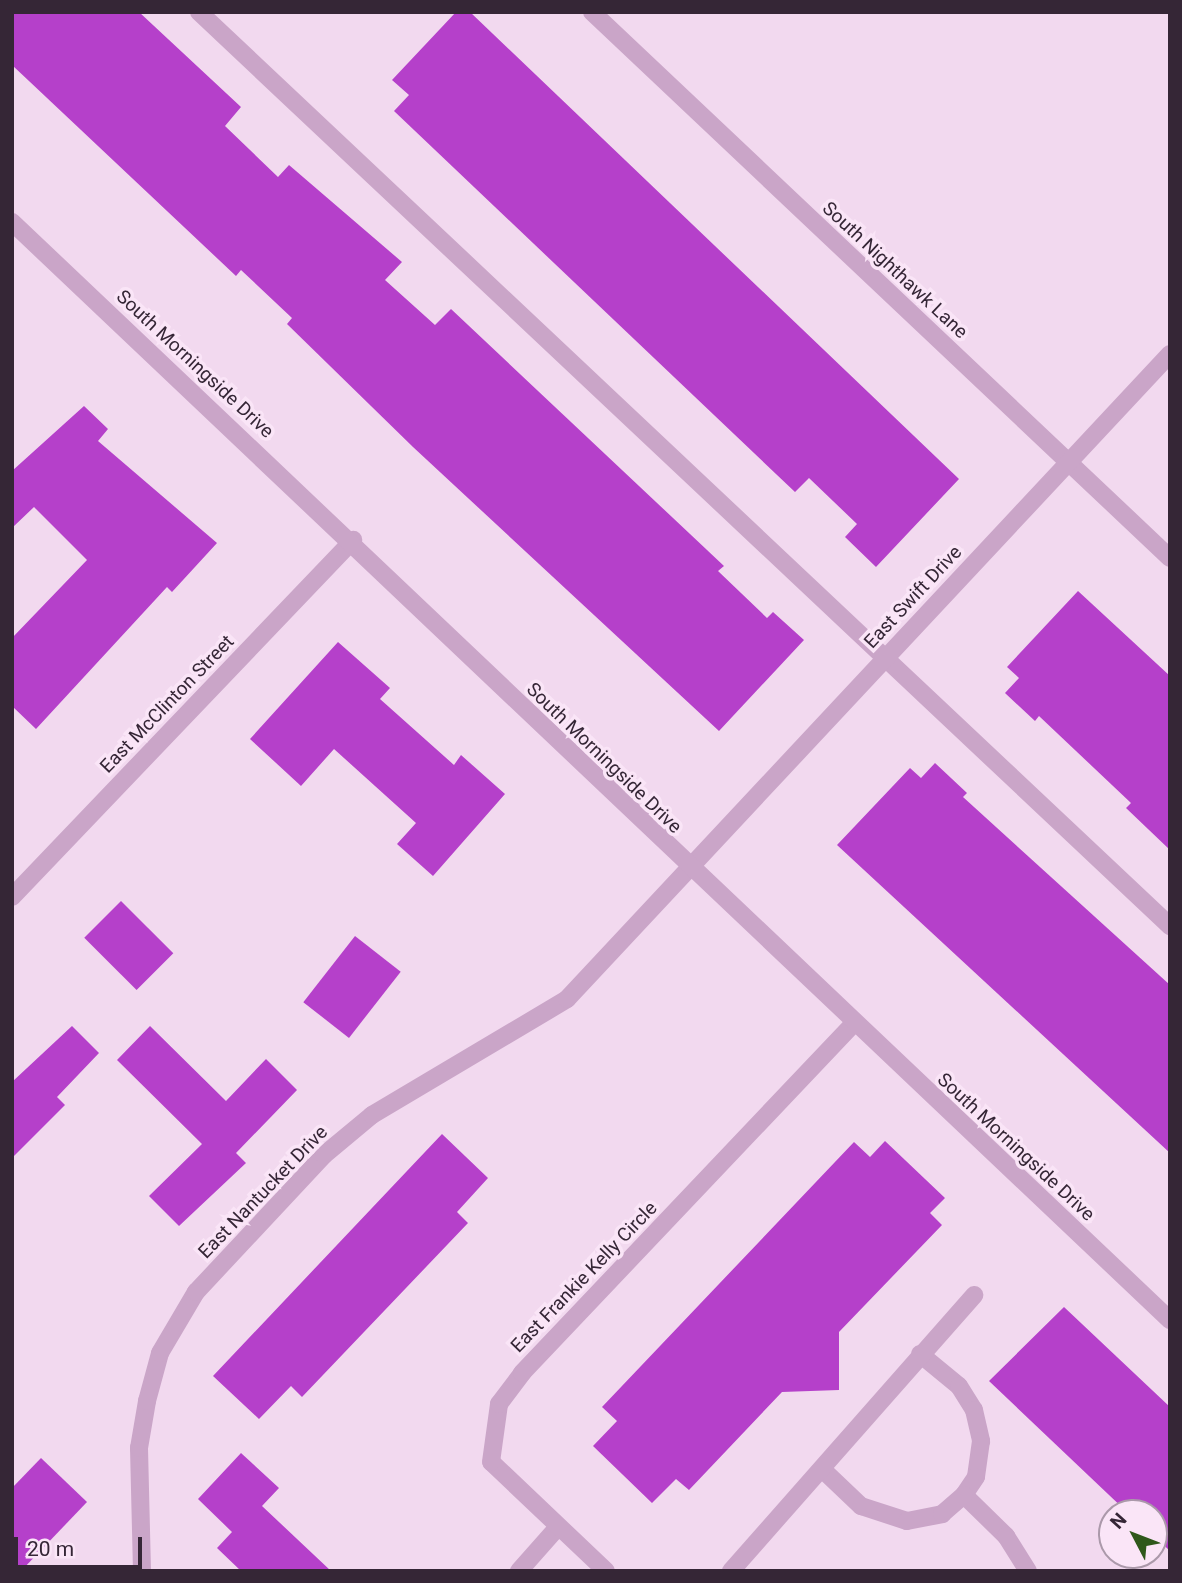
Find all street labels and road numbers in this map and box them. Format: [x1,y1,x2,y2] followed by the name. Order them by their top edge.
[818,197,972,343] street label: South Nighthawk Lane
[112,285,278,443] street label: South Morningside Drive
[860,541,966,653] street label: East Swift Drive
[95,630,239,778] street label: East McClinton Street
[522,678,686,838] street label: South Morningside Drive
[933,1068,1099,1226] street label: South Morningside Drive
[194,1121,332,1263] street label: East Nantucket Drive
[506,1197,662,1357] street label: East Frankie Kelly Circle

